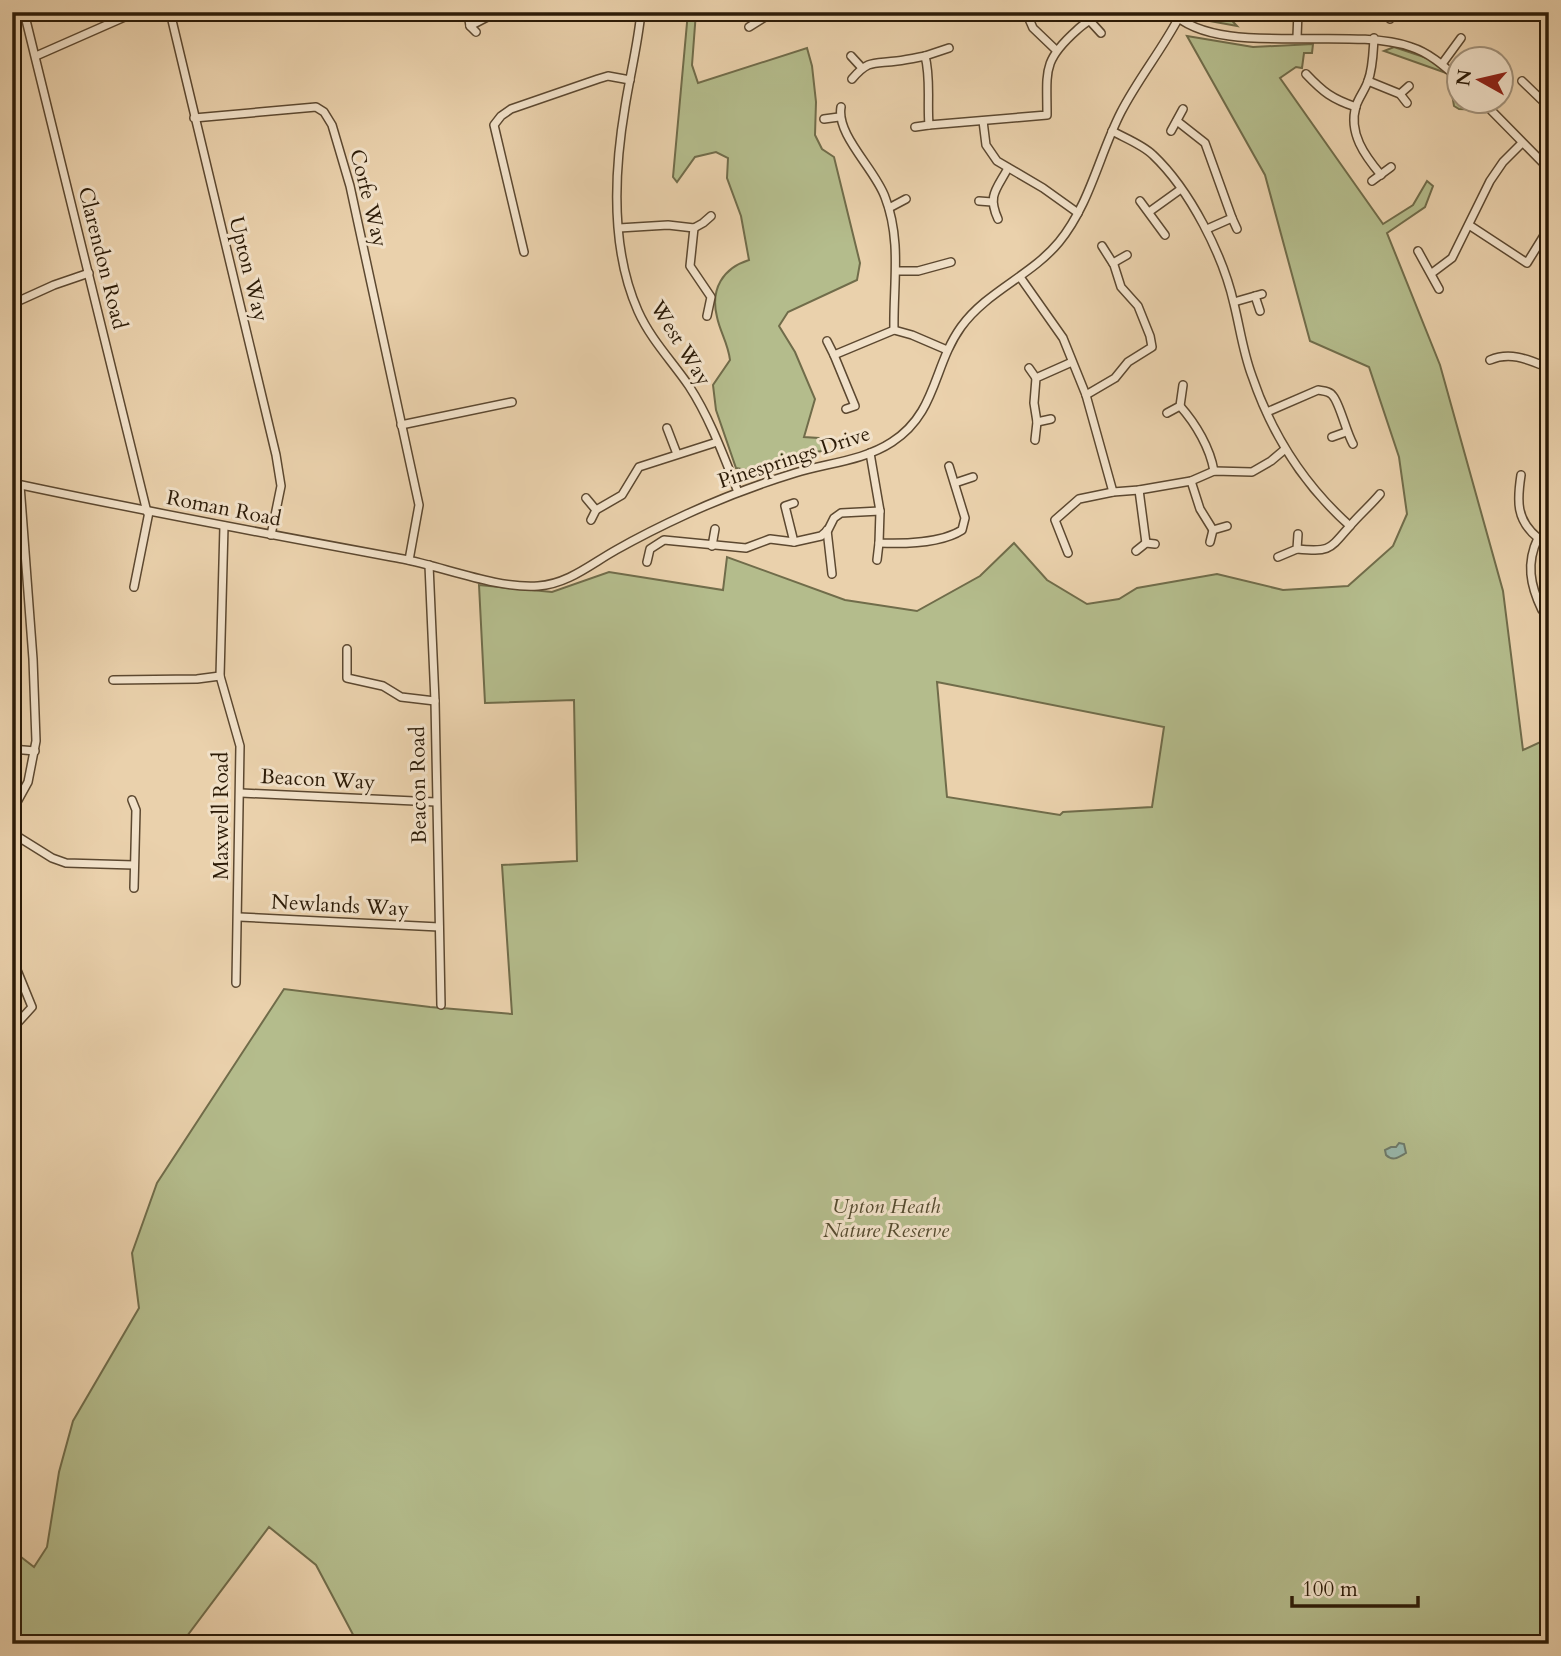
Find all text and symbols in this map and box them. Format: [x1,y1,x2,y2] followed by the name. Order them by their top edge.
[1446,46,1516,116] north arrow
[1450,67,1478,88] text: N
[342,146,395,250] street label: Corfe Way
[71,184,134,332] street label: Clarendon Road
[221,214,276,325] street label: Upton Way
[642,294,718,391] street label: West Way
[714,419,874,496] street label: Pinesprings Drive
[164,483,284,534] street label: Roman Road
[403,726,434,844] street label: Beacon Road
[207,752,236,880] street label: Maxwell Road
[260,762,376,797] street label: Beacon Way
[270,887,410,924] street label: Newlands Way
[823,1192,950,1245] park label: Upton Heath Nature Reserve
[1292,1565,1418,1609] scale bar
[1302,1575,1358,1604] text: 100 m

